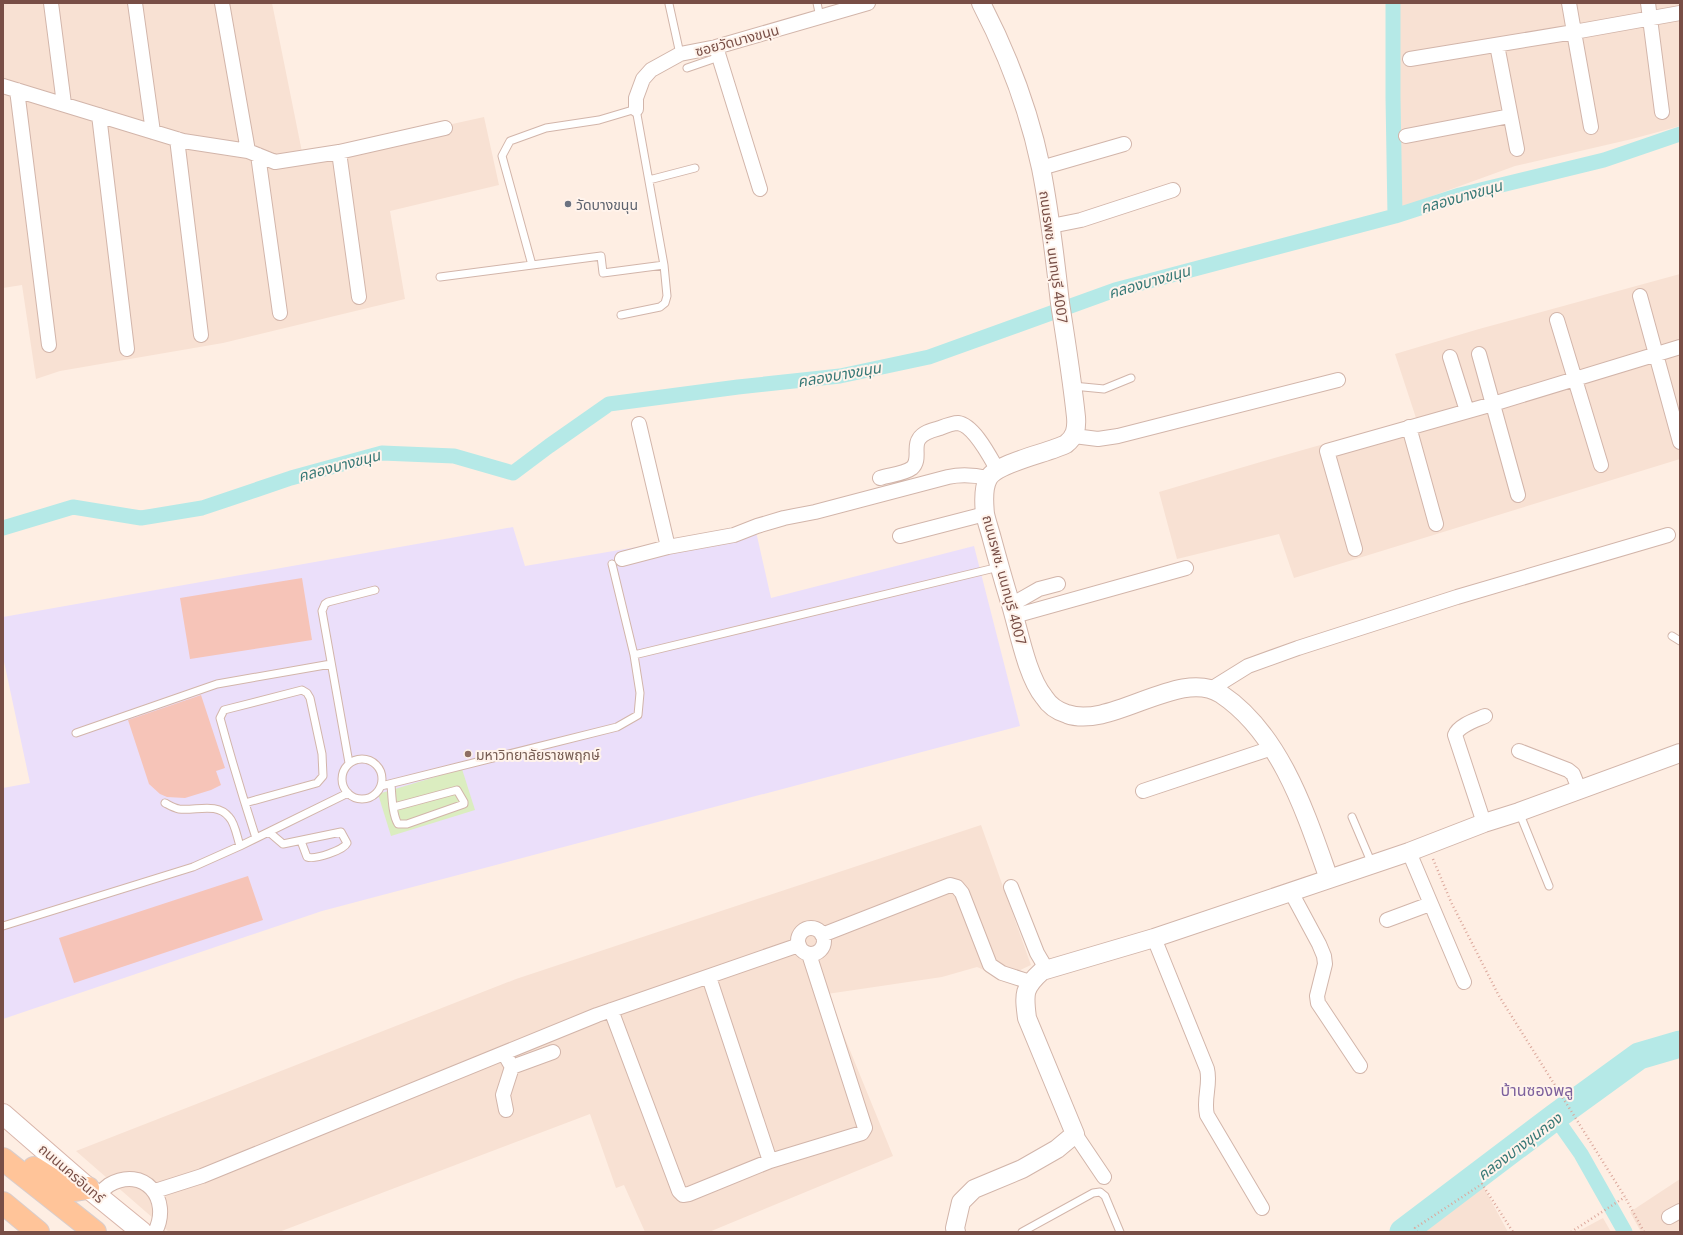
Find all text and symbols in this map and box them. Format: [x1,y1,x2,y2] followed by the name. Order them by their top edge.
[693,20,781,60] street label: ซอยวัดบางขนุน
[1418,175,1505,217] water label: คลองบางขนุน
[1035,189,1073,325] street label: ถนนรพช. นนทบุรี 4007
[576,195,638,214] place label: วัดบางขนุน
[563,199,573,209] marker: วัดบางขนุน
[1106,260,1193,302] water label: คลองบางขนุน
[796,357,883,391] water label: คลองบางขนุน
[296,444,383,486] water label: คลองบางขนุน
[978,513,1032,647] street label: ถนนรพช. นนทบุรี 4007
[476,745,600,764] place label: มหาวิทยาลัยราชพฤกษ์
[463,749,473,759] marker: มหาวิทยาลัยราชพฤกษ์
[1501,1079,1573,1101] district label: บ้านซองพลู
[1473,1107,1566,1184] water label: คลองบางขุนกอง
[35,1139,110,1207] street label: ถนนนครอินทร์

